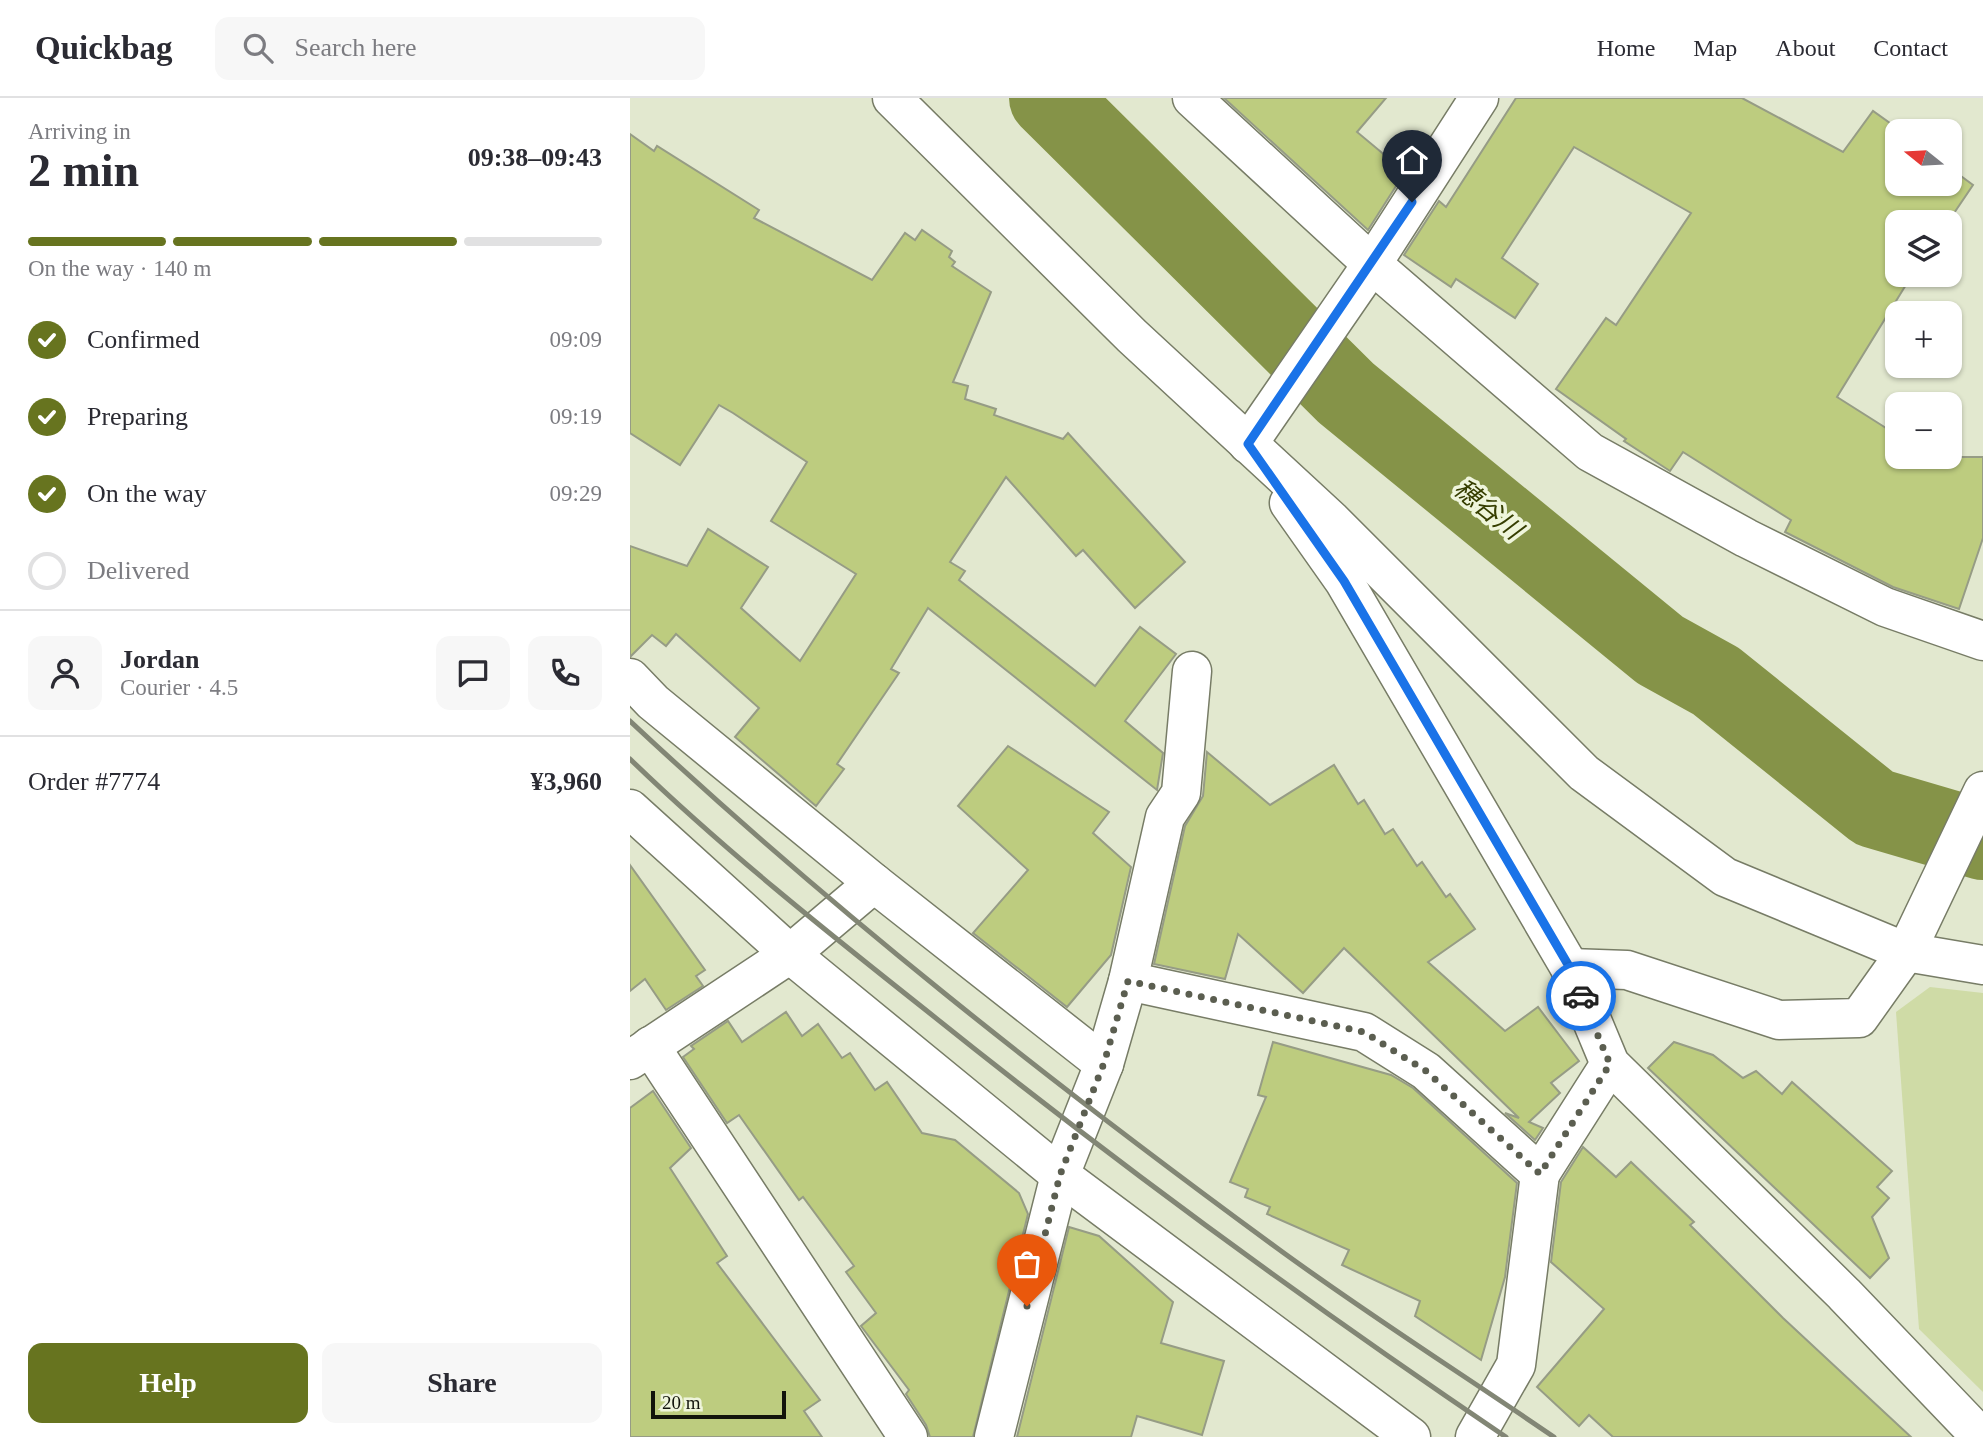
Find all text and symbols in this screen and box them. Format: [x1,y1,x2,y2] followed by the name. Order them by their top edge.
[215,17,705,80] search box
[239,29,277,67] icon: search
[35,30,173,66] text: Quickbag
[295,33,417,62] text: Search here
[1597,35,1655,61] text: Home
[1693,35,1737,61] text: Map
[1775,35,1835,61] text: About
[1873,35,1948,61] text: Contact
[28,119,131,144] text: Arriving in
[1885,119,1962,196] north arrow
[1885,119,1962,469] map controls
[1382,130,1442,202] pin
[1393,141,1431,179] icon: home
[468,143,602,172] text: 09:38–09:43
[28,145,139,196] text: 2 min
[1885,210,1962,287] button: layers
[28,256,211,281] text: On the way · 140 m
[1885,301,1962,378] button: +
[28,321,66,359] icon: check
[87,325,200,354] text: Confirmed
[550,327,602,352] text: 09:09
[1885,392,1962,469] button: −
[28,398,66,436] icon: check
[87,402,188,431] text: Preparing
[550,404,602,429] text: 09:19
[1448,474,1529,547] water label: 穂谷川
[28,475,66,513] icon: check
[87,479,207,508] text: On the way
[550,481,602,506] text: 09:29
[87,556,190,585] text: Delivered
[28,636,102,710] button: person
[436,636,510,710] button: chat
[528,636,602,710] button: phone
[120,645,199,674] text: Jordan
[120,675,238,700] text: Courier · 4.5
[28,767,160,796] text: Order #7774
[531,767,602,796] text: ¥3,960
[1546,961,1616,1031] courier
[1562,977,1600,1015] icon: car
[997,1234,1057,1306] pin
[1008,1245,1046,1283] icon: bag
[28,1343,308,1423] button: Help
[322,1343,602,1423] button: Share
[651,1388,786,1420] scale bar
[662,1392,701,1413] text: 20 m

